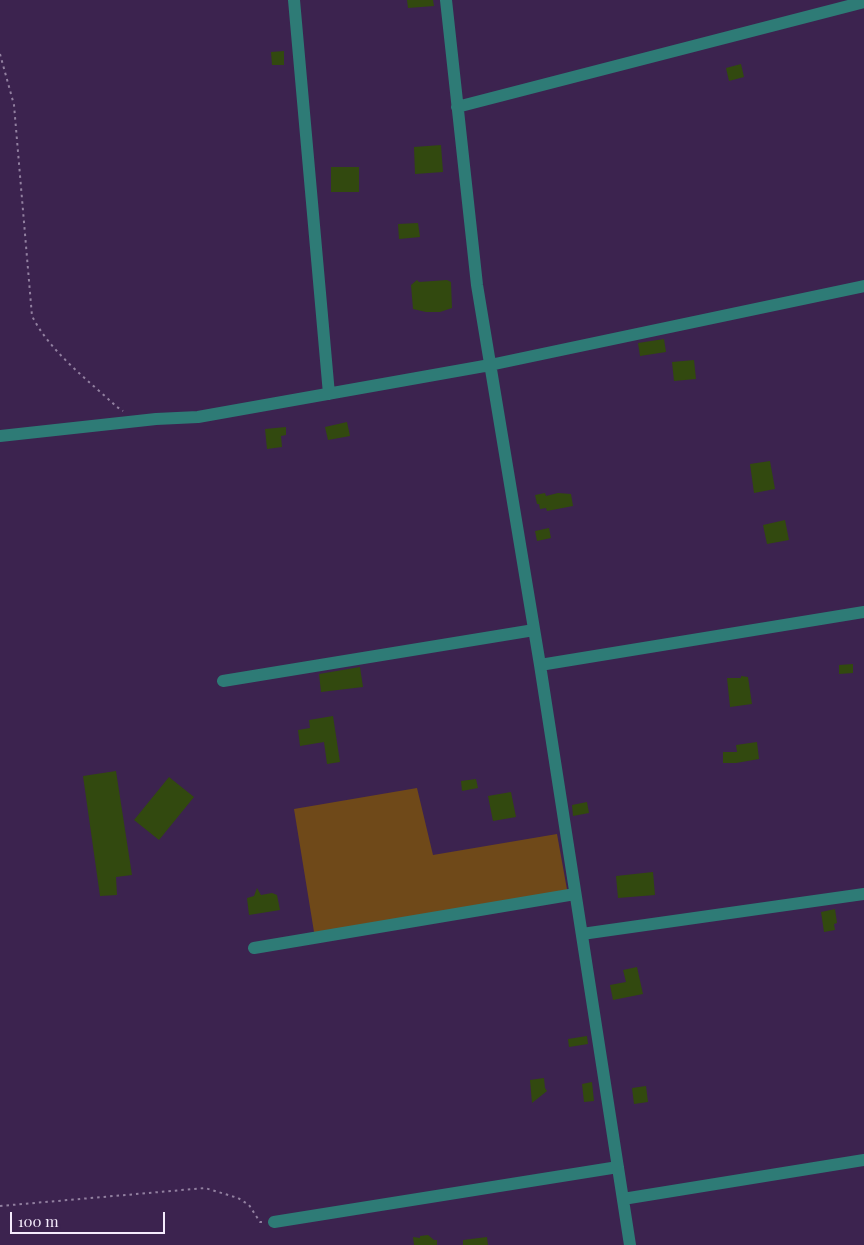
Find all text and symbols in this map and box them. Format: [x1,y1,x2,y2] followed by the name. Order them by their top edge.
[12,1202,168,1234] scale bar
[18,1211,59,1231] text: 100 m

